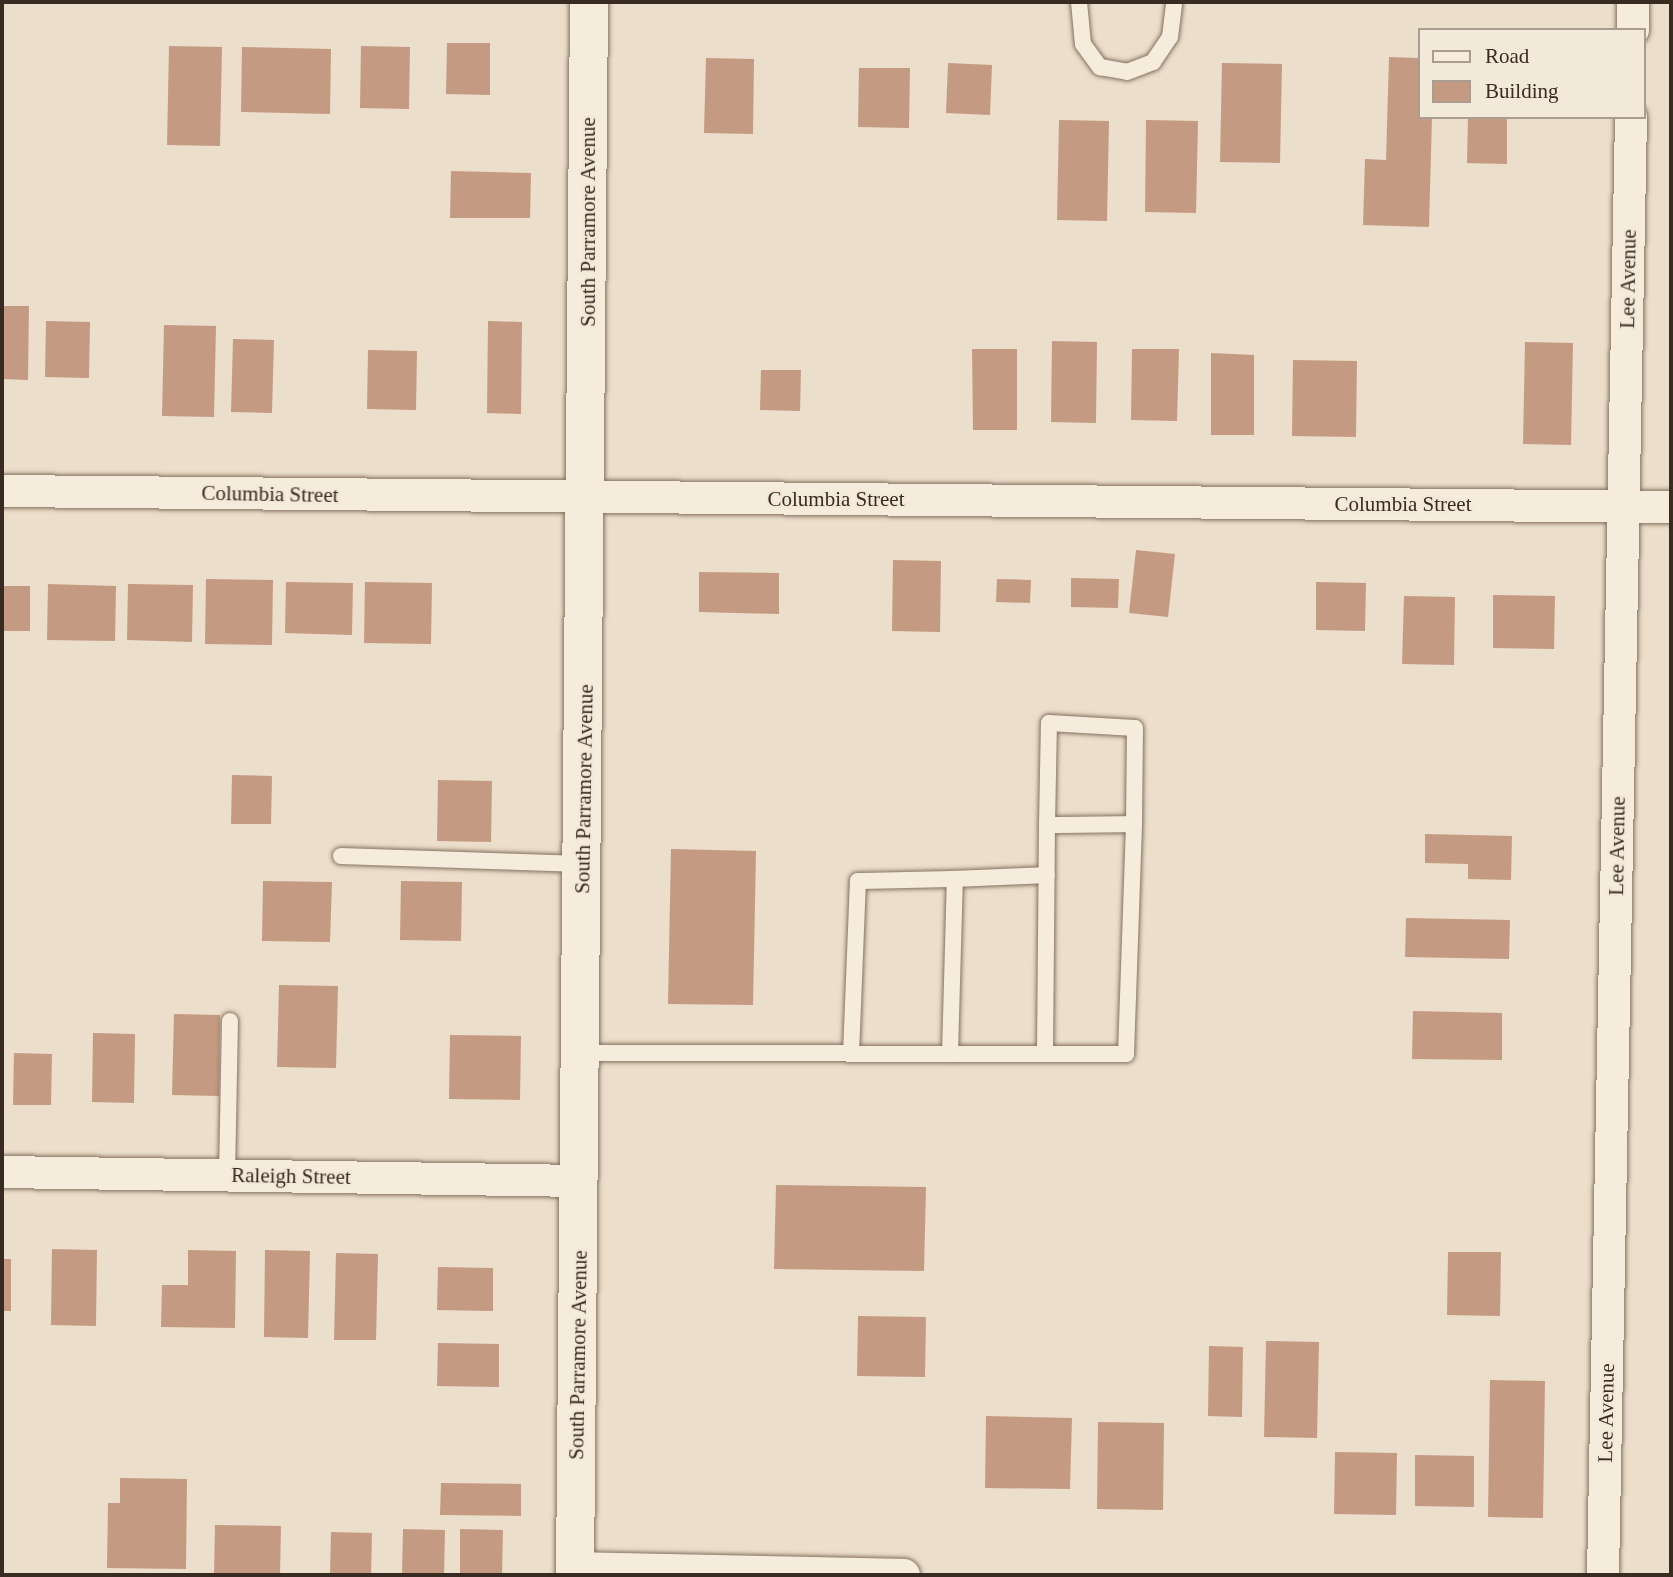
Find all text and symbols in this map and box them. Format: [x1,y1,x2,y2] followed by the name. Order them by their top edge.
[1418,28,1645,119] legend
[1485,44,1529,68] text: Road
[1485,79,1559,103] text: Building
[575,117,601,327] street label: South Parramore Avenue
[1615,229,1641,329] street label: Lee Avenue
[201,480,339,508] street label: Columbia Street
[767,486,905,512] street label: Columbia Street
[1334,491,1472,517] street label: Columbia Street
[570,683,598,895] street label: South Parramore Avenue
[1604,796,1630,896] street label: Lee Avenue
[231,1162,351,1190] street label: Raleigh Street
[564,1249,592,1461] street label: South Parramore Avenue
[1593,1363,1619,1463] street label: Lee Avenue

